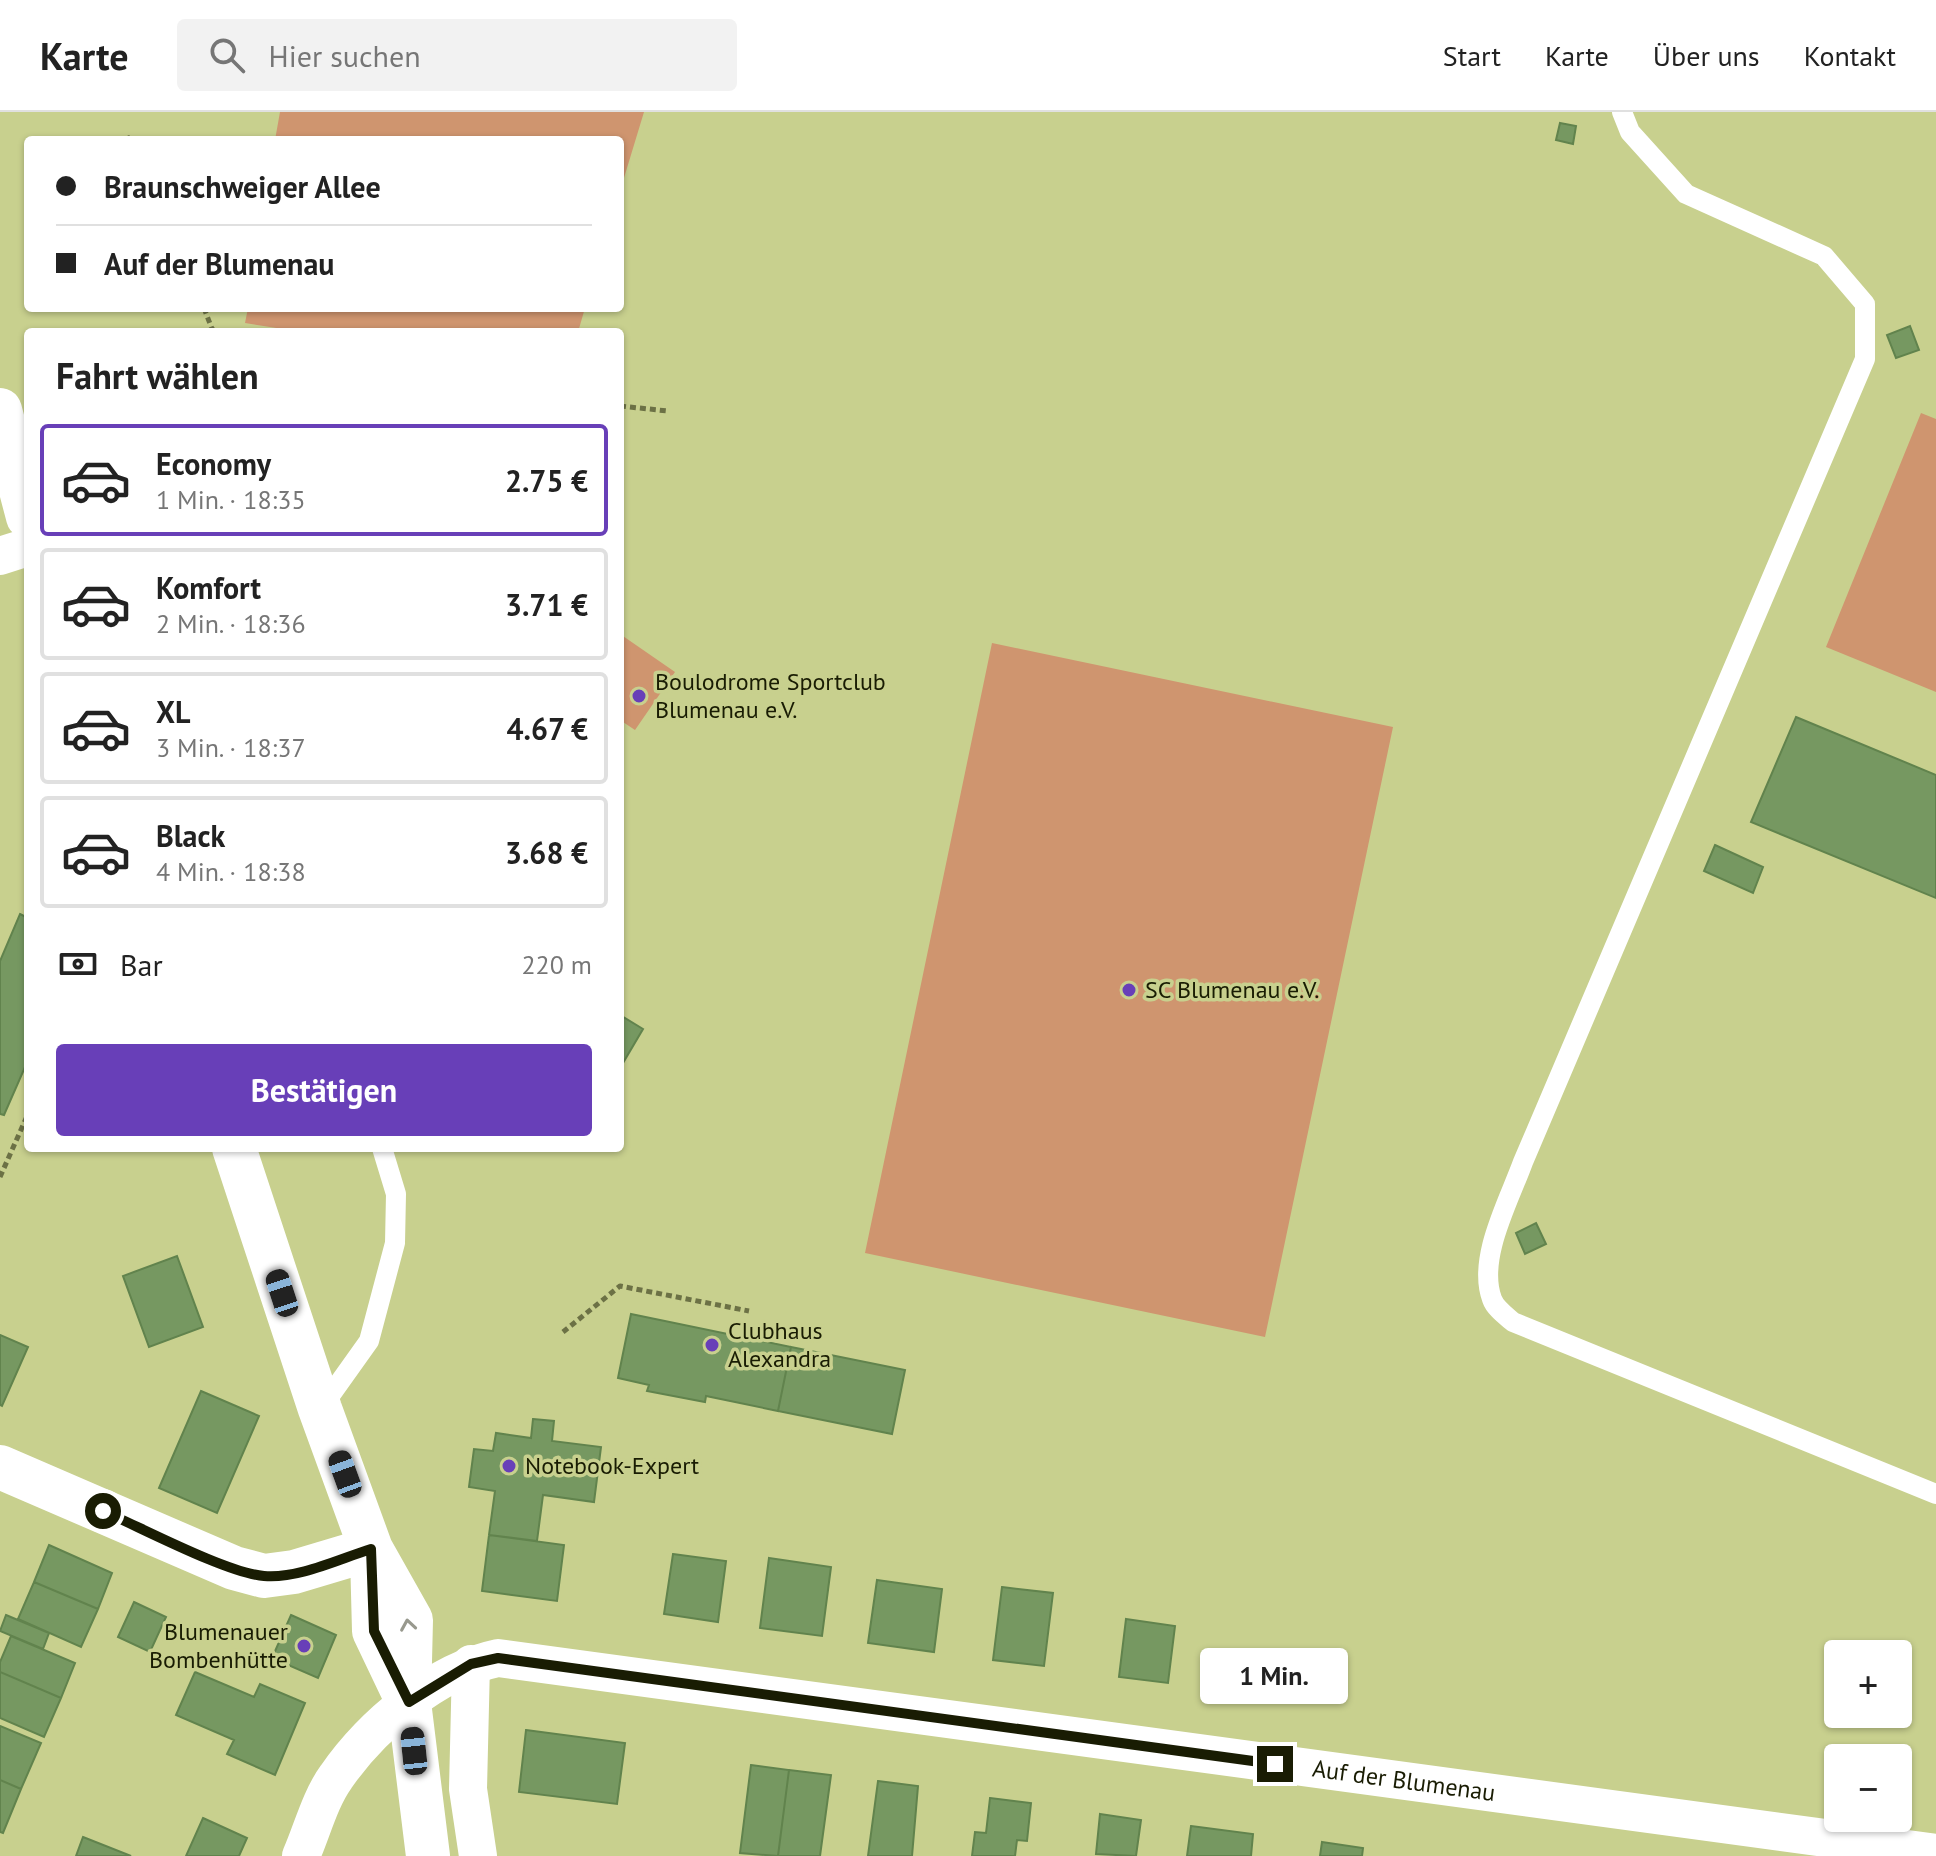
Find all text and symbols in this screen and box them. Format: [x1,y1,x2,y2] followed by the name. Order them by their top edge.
[177,19,737,91] search box
[40,31,129,80] text: Karte
[205,33,249,77] icon: search
[269,36,421,75] text: Hier suchen
[1443,37,1501,74] text: Start
[1545,37,1609,74] text: Karte
[1653,37,1760,74] text: Über uns
[1804,37,1896,74] text: Kontakt
[104,167,381,206] text: Braunschweiger Allee
[104,244,335,283] text: Auf der Blumenau
[56,352,259,399] text: Fahrt wählen
[60,444,132,516] icon: car
[156,444,271,483] text: Economy
[505,461,588,500] text: 2.75 €
[156,483,306,516] text: 1 Min. · 18:35
[60,568,132,640] icon: car
[156,568,261,607] text: Komfort
[505,585,588,624] text: 3.71 €
[156,607,306,640] text: 2 Min. · 18:36
[655,666,886,725] place label: Boulodrome Sportclub Blumenau e.V.
[630,687,648,705] marker: Boulodrome Sportclub Blumenau e.V.
[60,692,132,764] icon: car
[156,692,190,731] text: XL
[507,709,588,748] text: 4.67 €
[156,731,306,764] text: 3 Min. · 18:37
[60,816,132,888] icon: car
[156,816,225,855] text: Black
[505,833,588,872] text: 3.68 €
[156,855,306,888] text: 4 Min. · 18:38
[56,942,100,986] icon: cash
[120,945,163,984] text: Bar
[521,948,592,981] text: 220 m
[1145,974,1319,1005] place label: SC Blumenau e.V.
[1120,981,1138,999] marker: SC Blumenau e.V.
[56,1044,592,1136] button: Bestätigen
[263,1266,301,1320] car
[728,1315,831,1374] place label: Clubhaus Alexandra
[703,1336,721,1354] marker: Clubhaus Alexandra
[326,1447,364,1501] car
[525,1450,699,1481] place label: Notebook-Expert
[500,1457,518,1475] marker: Notebook-Expert
[85,1493,121,1529] route start
[149,1616,288,1675] place label: Blumenauer Bombenhütte
[401,1618,418,1631] one-way arrow
[295,1637,313,1655] marker: Blumenauer Bombenhütte
[1824,1640,1912,1832] map controls
[1824,1640,1912,1728] button: +
[1201,1648,1349,1704] callout: 1 Min.
[1239,1659,1309,1692] text: 1 Min.
[400,1726,428,1776] car
[1824,1744,1912,1832] button: −
[1257,1746,1293,1782] route end
[1310,1753,1497,1808] street label: Auf der Blumenau

